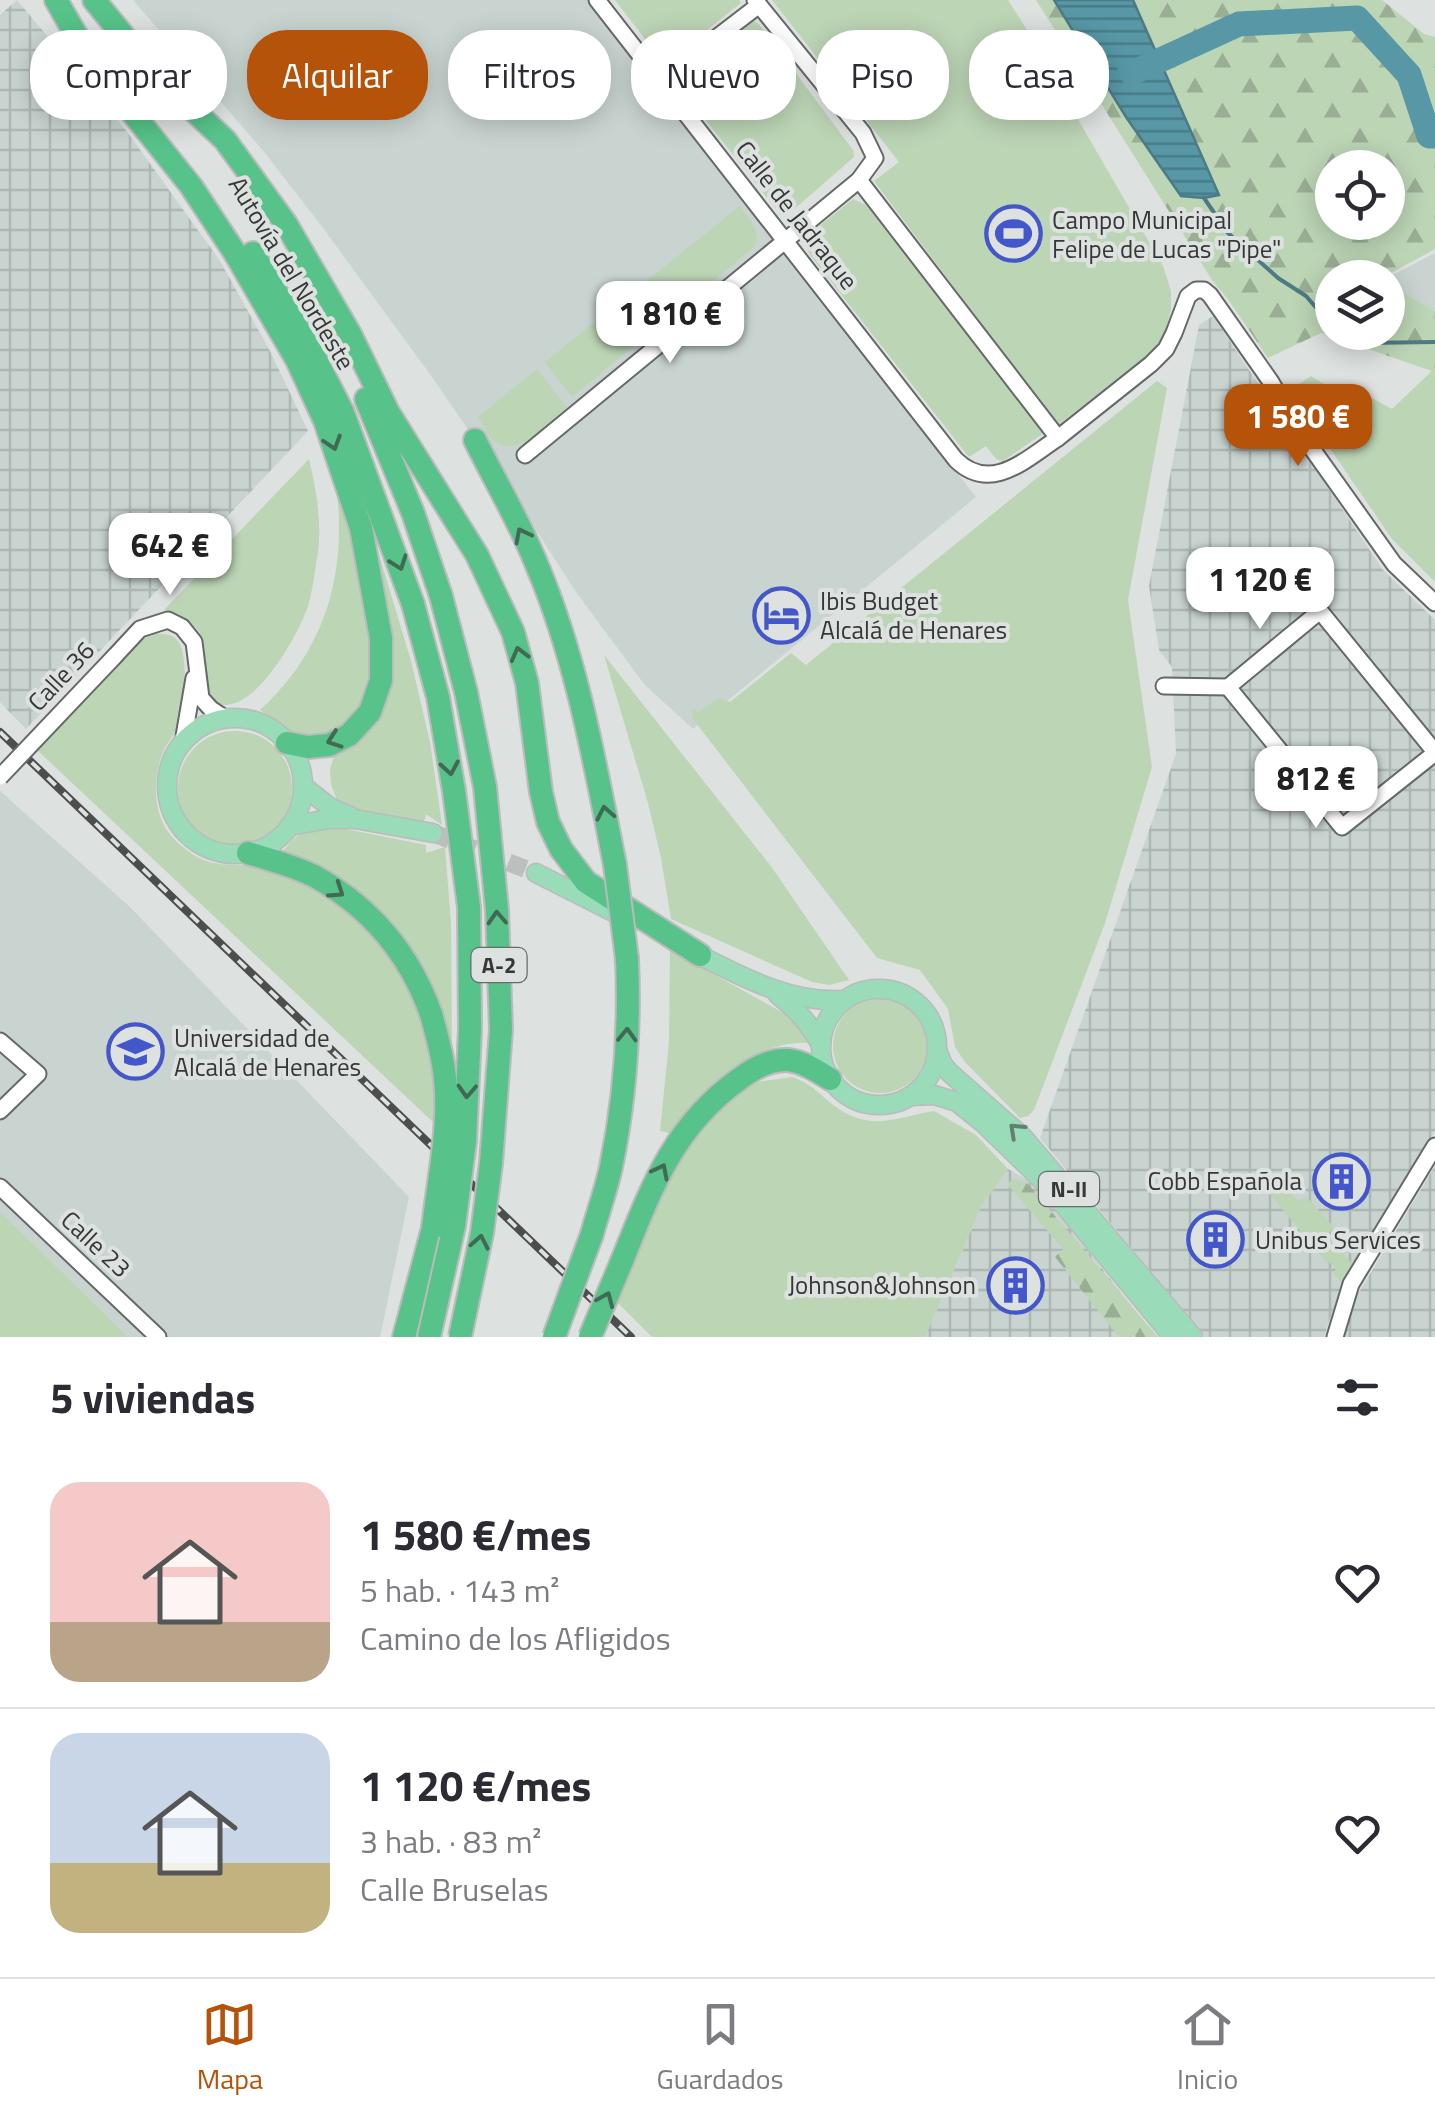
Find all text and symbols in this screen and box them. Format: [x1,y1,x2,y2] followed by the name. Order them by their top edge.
[30,30,227,120] chip: Comprar
[247,30,428,120] chip: Alquilar
[448,30,611,120] chip: Filtros
[631,30,796,120] chip: Nuevo
[816,30,949,120] chip: Piso
[969,30,1109,120] chip: Casa
[727,132,867,298] street label: Calle de Jadraque
[1315,150,1405,350] map controls
[1315,150,1405,240] button: locate
[219,169,365,377] street label: Autovía del Nordeste
[1052,201,1281,268] place label: Campo Municipal Felipe de Lucas "Pipe"
[983,204,1043,264] sports icon: Campo Municipal Felipe de Lucas "Pipe"
[1315,260,1405,350] button: layers
[578,281,762,366] pin: 1 810 €
[618,289,722,337] text: 1 810 €
[1206,384,1390,469] pin: 1 580 €
[1246,392,1350,440] text: 1 580 €
[321,434,341,451] one-way arrow
[100,513,240,598] pin: 642 €
[131,521,209,569] text: 642 €
[515,527,535,545] one-way arrow
[1168,547,1352,632] pin: 1 120 €
[387,554,407,571] one-way arrow
[1208,555,1312,603] text: 1 120 €
[820,582,1007,649] place label: Ibis Budget Alcalá de Henares
[751,585,811,645] hotel icon: Ibis Budget Alcalá de Henares
[19,632,103,720] street label: Calle 36
[509,646,530,663] one-way arrow
[326,729,343,749] one-way arrow
[1246,746,1386,831] pin: 812 €
[1277,754,1355,802] text: 812 €
[439,759,460,776] one-way arrow
[595,805,616,821] one-way arrow
[327,879,345,898] one-way arrow
[487,909,508,925] one-way arrow
[472,948,526,982] road number: A-2
[174,1019,361,1086] place label: Universidad de Alcalá de Henares
[105,1022,165,1082] school or university icon: Universidad de Alcalá de Henares
[616,1027,637,1043] one-way arrow
[457,1084,478,1100] one-way arrow
[1009,1124,1028,1142] one-way arrow
[1311,1151,1371,1211] building icon: Cobb Española
[1148,1162,1302,1200] place label: Cobb Española
[649,1164,668,1182] one-way arrow
[1039,1172,1099,1206] road number: N-II
[52,1202,140,1286] street label: Calle 23
[1186,1210,1246,1270] building icon: Unibus Services
[1255,1221,1421,1259] place label: Unibus Services
[469,1233,490,1250] one-way arrow
[985,1255,1045,1315] building icon: Johnson&Johnson
[788,1266,976,1304] place label: Johnson&Johnson
[594,1291,614,1309] one-way arrow
[50,1365,255,1429] text: 5 viviendas
[1330,1370,1385,1425] icon: filters
[360,1502,591,1566] text: 1 580 €/mes
[130,1522,250,1642] icon: home
[1330,1555,1385,1610] icon: heart
[360,1566,559,1614] text: 5 hab. · 143 m²
[360,1614,671,1662] text: Camino de los Afligidos
[360,1753,591,1817] text: 1 120 €/mes
[130,1773,250,1893] icon: home
[1330,1806,1385,1861] icon: heart
[360,1817,542,1865] text: 3 hab. · 83 m²
[360,1865,549,1913] text: Calle Bruselas
[197,1997,263,2100] tab: Mapa
[657,1997,784,2100] tab: Guardados
[1177,1997,1238,2100] tab: Inicio

